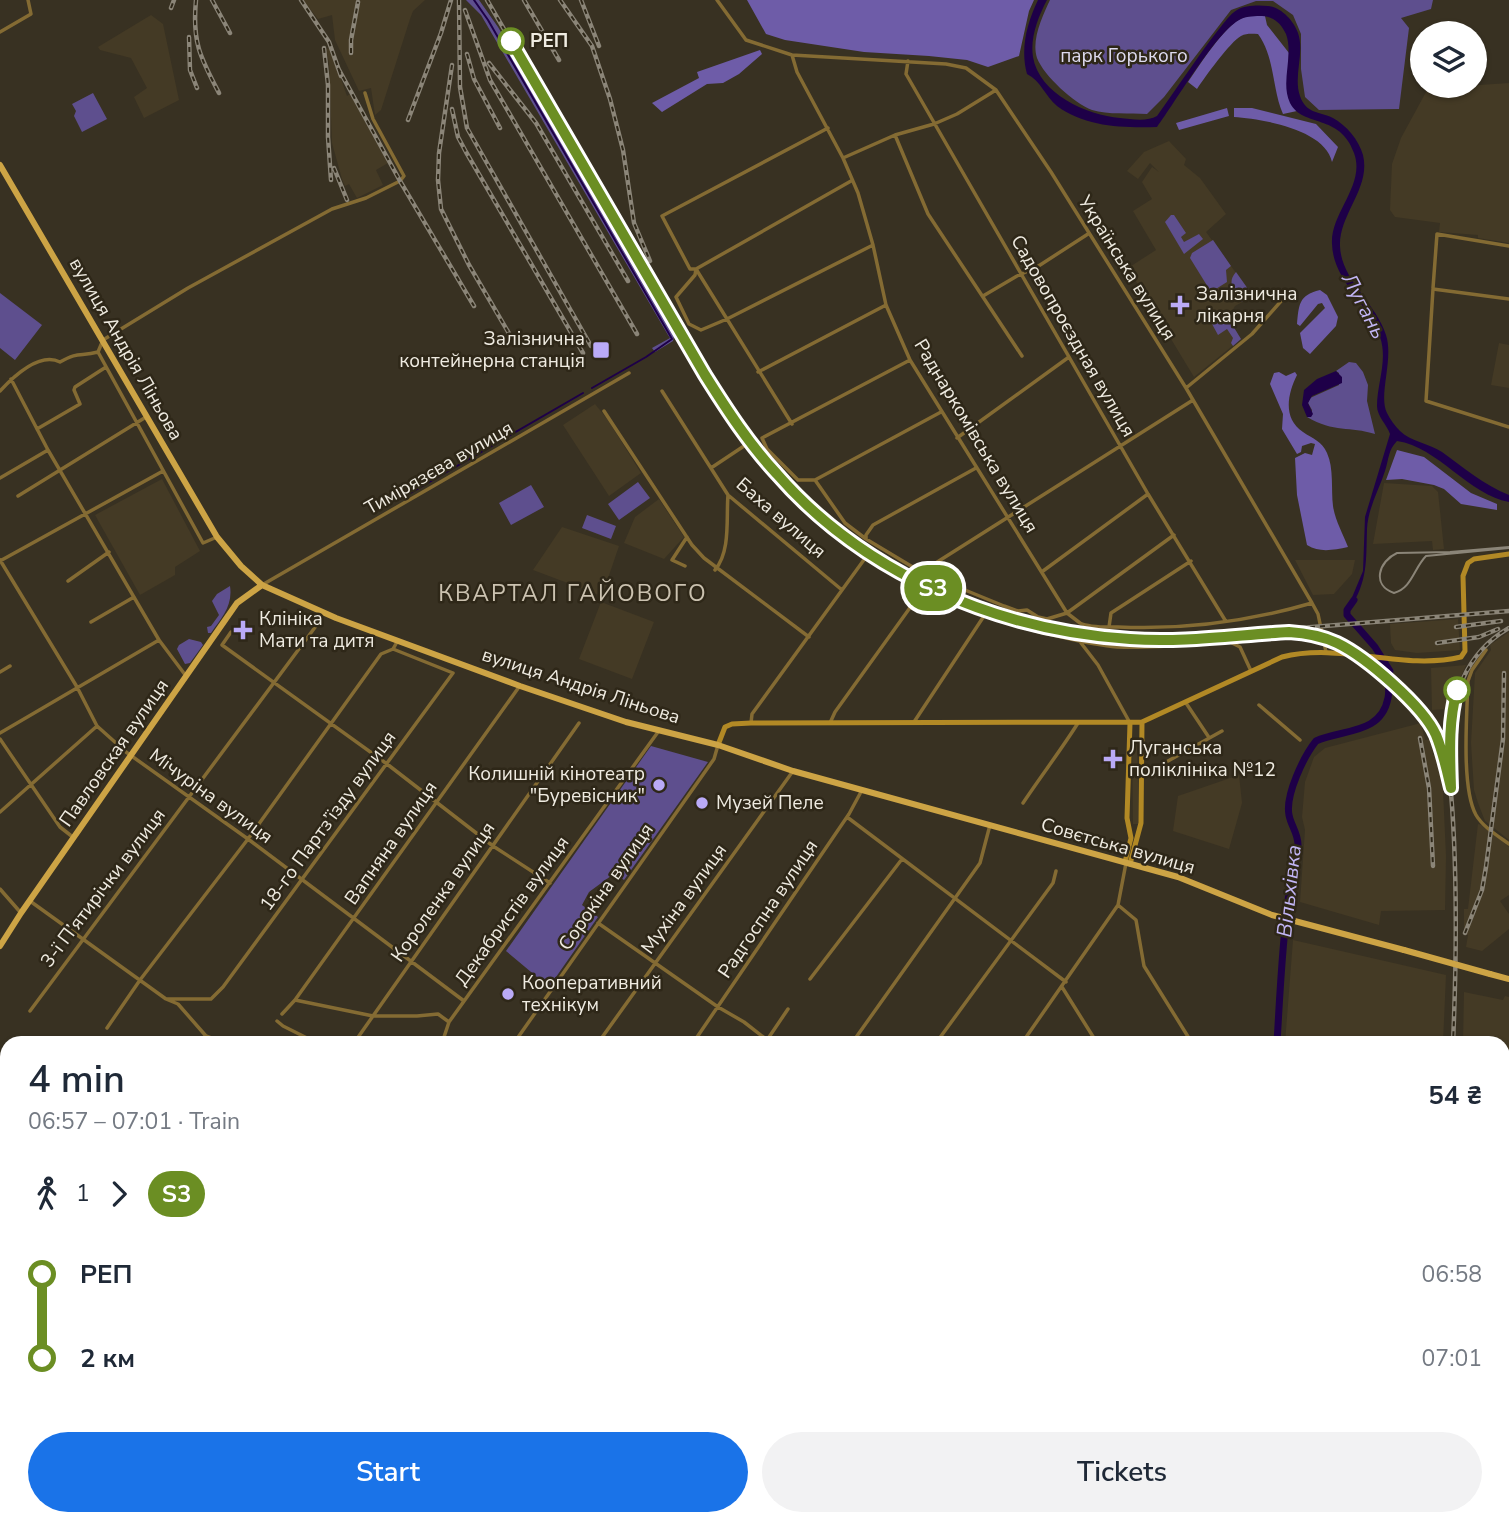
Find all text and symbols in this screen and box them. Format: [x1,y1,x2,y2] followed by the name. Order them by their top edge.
[1410,21,1487,98] map controls
[1410,21,1487,98] button: layers
[498,28,524,54] marker: РЕП
[530,28,568,54] place label: РЕП
[1060,43,1188,69] park label: парк Горького
[1071,190,1182,345] street label: Українська вулиця
[1004,230,1142,442] street label: Садовопроєздная вулиця
[63,253,189,445] street label: вулиця Андрія Ліньова
[1335,267,1393,344] water label: Лугань
[1196,281,1297,329] place label: Залізнична лікарня
[1170,295,1190,315] marker: Залізнична лікарня
[399,326,585,374] place label: Залізнична контейнерна станція
[908,334,1044,538] street label: Раднаркомівська вулиця
[591,340,611,360] marker: Залізнична контейнерна станція
[360,415,518,521] street label: Тимірязєва вулиця
[730,472,832,564] street label: Баха вулиця
[902,565,964,611] line badge: S3
[918,572,948,604] text: S3
[438,578,708,609] district label: КВАРТАЛ ГАЙОВОГО
[259,606,374,654] place label: Клініка Мати та дитя
[233,620,253,640] marker: Клініка Мати та дитя
[479,642,683,730] street label: вулиця Андрія Ліньова
[53,674,175,832] street label: Павловская вулиця
[1444,677,1470,703] unlabelled marker
[254,726,402,916] street label: 18-го Партз’їзду вулиця
[1129,735,1276,783] place label: Луганська поліклініка №12
[144,742,278,850] street label: Мічуріна вулиця
[1103,749,1123,769] marker: Луганська поліклініка №12
[468,761,645,809] place label: Колишній кінотеатр "Буревісник"
[339,776,443,910] street label: Вапняна вулиця
[651,777,667,793] marker: Колишній кінотеатр "Буревісник"
[716,790,824,816] place label: Музей Пеле
[694,795,710,811] marker: Музей Пеле
[35,803,171,973] street label: 3-ї П’ятирічки вулиця
[1038,812,1198,880] street label: Совєтська вулиця
[385,817,501,967] street label: Короленка вулиця
[552,818,660,956] street label: Сорокіна вулиця
[449,831,575,991] street label: Декабристів вулиця
[712,835,824,983] street label: Радгоспна вулиця
[635,839,733,959] street label: Мухіна вулиця
[1270,843,1308,939] water label: Вільхівка
[522,970,662,1018] place label: Кооперативний технікум
[500,986,516,1002] marker: Кооперативний технікум
[28,1054,125,1105] text: 4 min
[1428,1078,1482,1113] text: 54 ₴
[28,1106,240,1137] text: 06:57 – 07:01 · Train
[28,1175,66,1213] icon: walk
[100,1175,138,1213] icon: forward
[76,1178,90,1209] text: 1
[162,1178,191,1210] text: S3
[80,1257,132,1292] text: РЕП
[1422,1259,1482,1290] text: 06:58
[80,1341,135,1376] text: 2 км
[1422,1343,1482,1374] text: 07:01
[28,1432,748,1512] button: Start
[762,1432,1482,1512] button: Tickets

